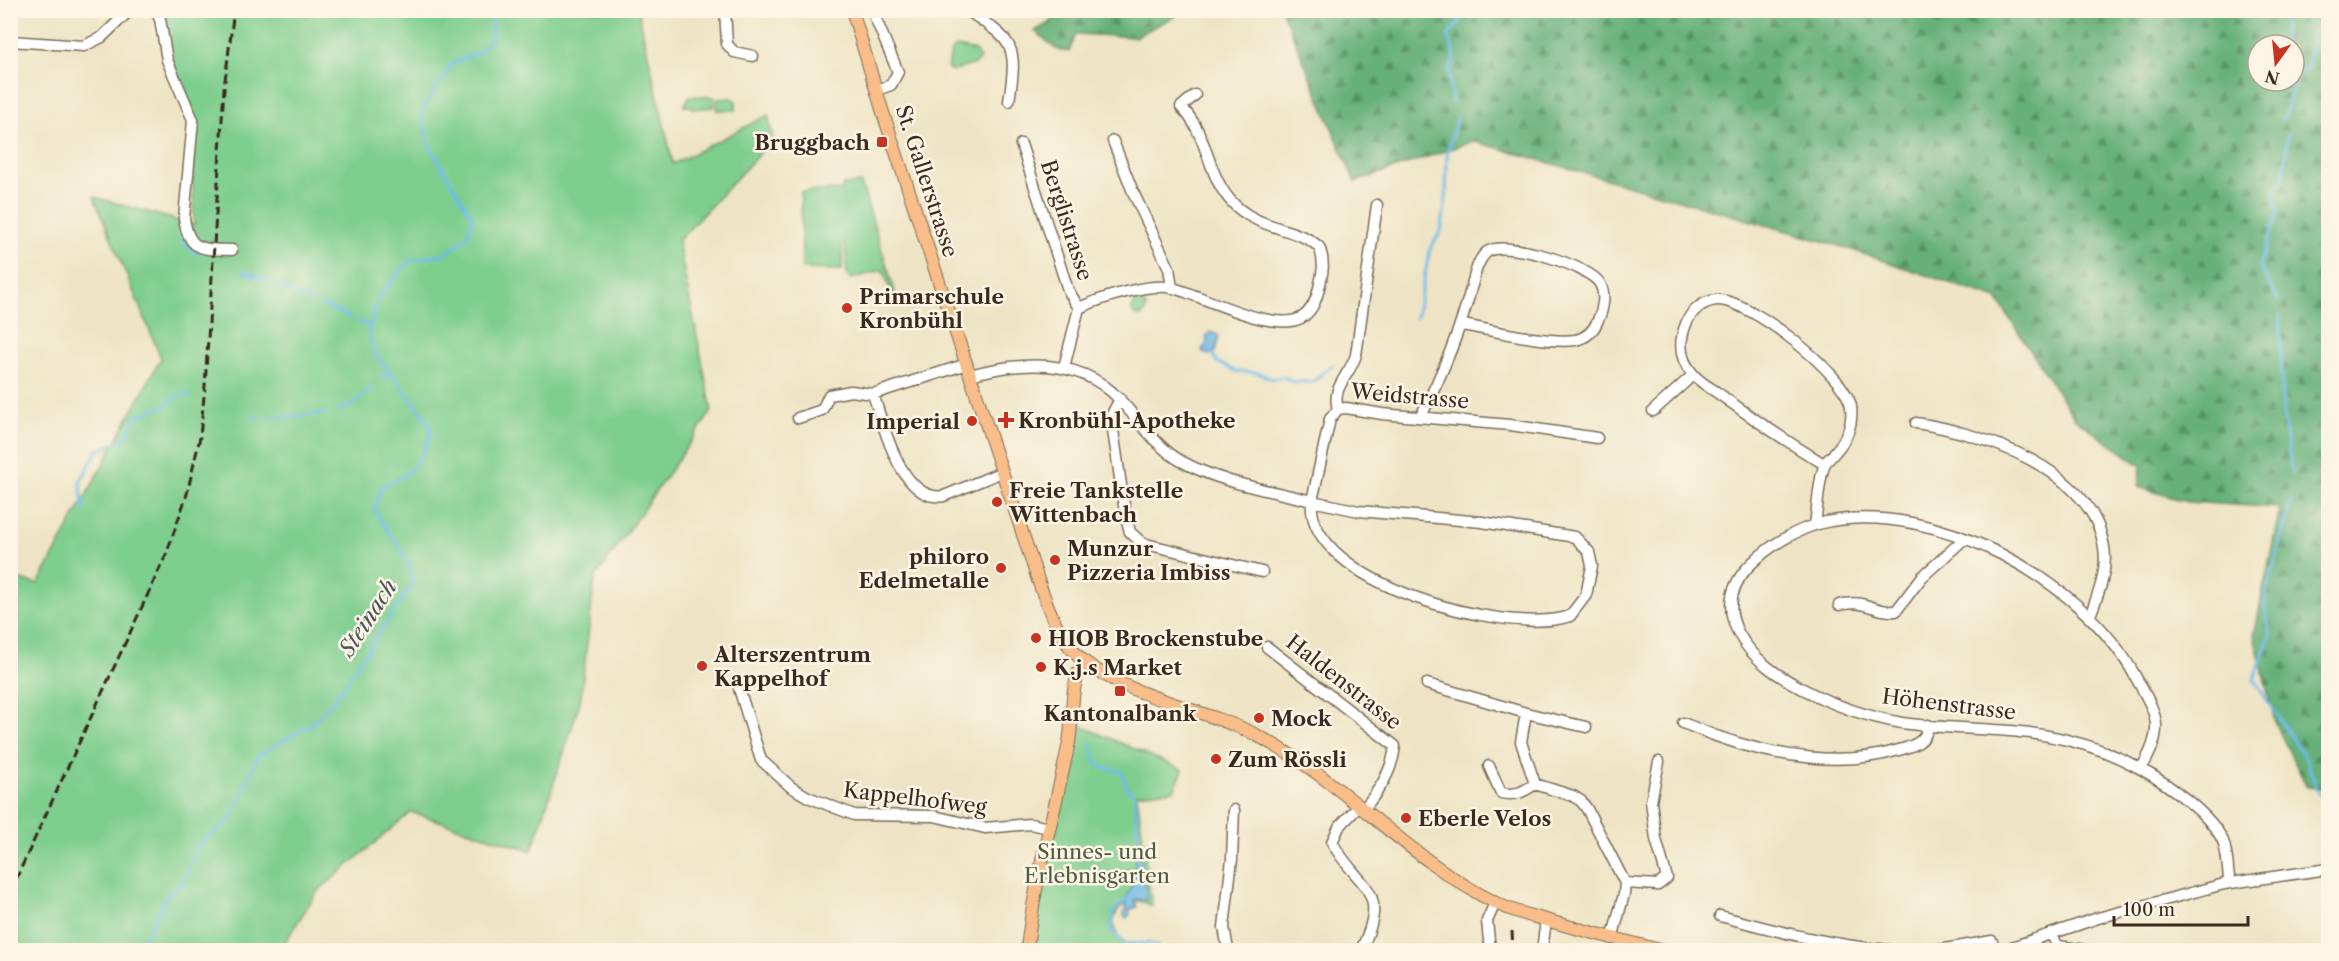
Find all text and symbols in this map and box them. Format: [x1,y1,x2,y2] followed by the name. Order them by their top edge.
[2246,33,2306,93] north arrow
[2263,66,2281,89] text: N
[891,102,963,260] street label: St. Gallerstrasse
[754,130,871,155] place label: Bruggbach
[875,135,889,149] marker: Bruggbach
[1036,157,1098,283] street label: Berglistrasse
[859,284,1004,333] place label: Primarschule Kronbühl
[840,301,854,315] marker: Primarschule Kronbühl
[1349,378,1470,414] street label: Weidstrasse
[1018,408,1236,433] place label: Kronbühl-Apotheke
[866,409,960,434] place label: Imperial
[999,413,1013,427] marker: Kronbühl-Apotheke
[965,414,979,428] marker: Imperial
[1008,478,1183,527] place label: Freie Tankstelle Wittenbach
[990,495,1004,509] marker: Freie Tankstelle Wittenbach
[1067,536,1231,585] place label: Munzur Pizzeria Imbiss
[858,544,989,593] place label: philoro Edelmetalle
[1048,553,1062,567] marker: Munzur Pizzeria Imbiss
[994,561,1008,575] marker: philoro Edelmetalle
[332,575,403,663] water label: Steinach
[1048,626,1263,651] place label: HIOB Brockenstube
[1281,629,1407,735] street label: Haldenstrasse
[1029,631,1043,645] marker: HIOB Brockenstube
[713,642,871,691] place label: Alterszentrum Kappelhof
[1053,655,1182,680] place label: K.j.s Market
[695,659,709,673] marker: Alterszentrum Kappelhof
[1034,660,1048,674] marker: K.j.s Market
[1881,683,2017,725] street label: Höhenstrasse
[1113,684,1127,698] marker: Kantonalbank
[1043,701,1198,726] place label: Kantonalbank
[1271,706,1333,731] place label: Mock
[1252,711,1266,725] marker: Mock
[1228,747,1347,772] place label: Zum Rössli
[1209,752,1223,766] marker: Zum Rössli
[842,777,989,819] street label: Kappelhofweg
[1418,806,1551,831] place label: Eberle Velos
[1399,811,1413,825] marker: Eberle Velos
[1024,839,1170,888] park label: Sinnes- und Erlebnisgarten
[2114,889,2248,927] scale bar
[2123,899,2175,921] text: 100 m

